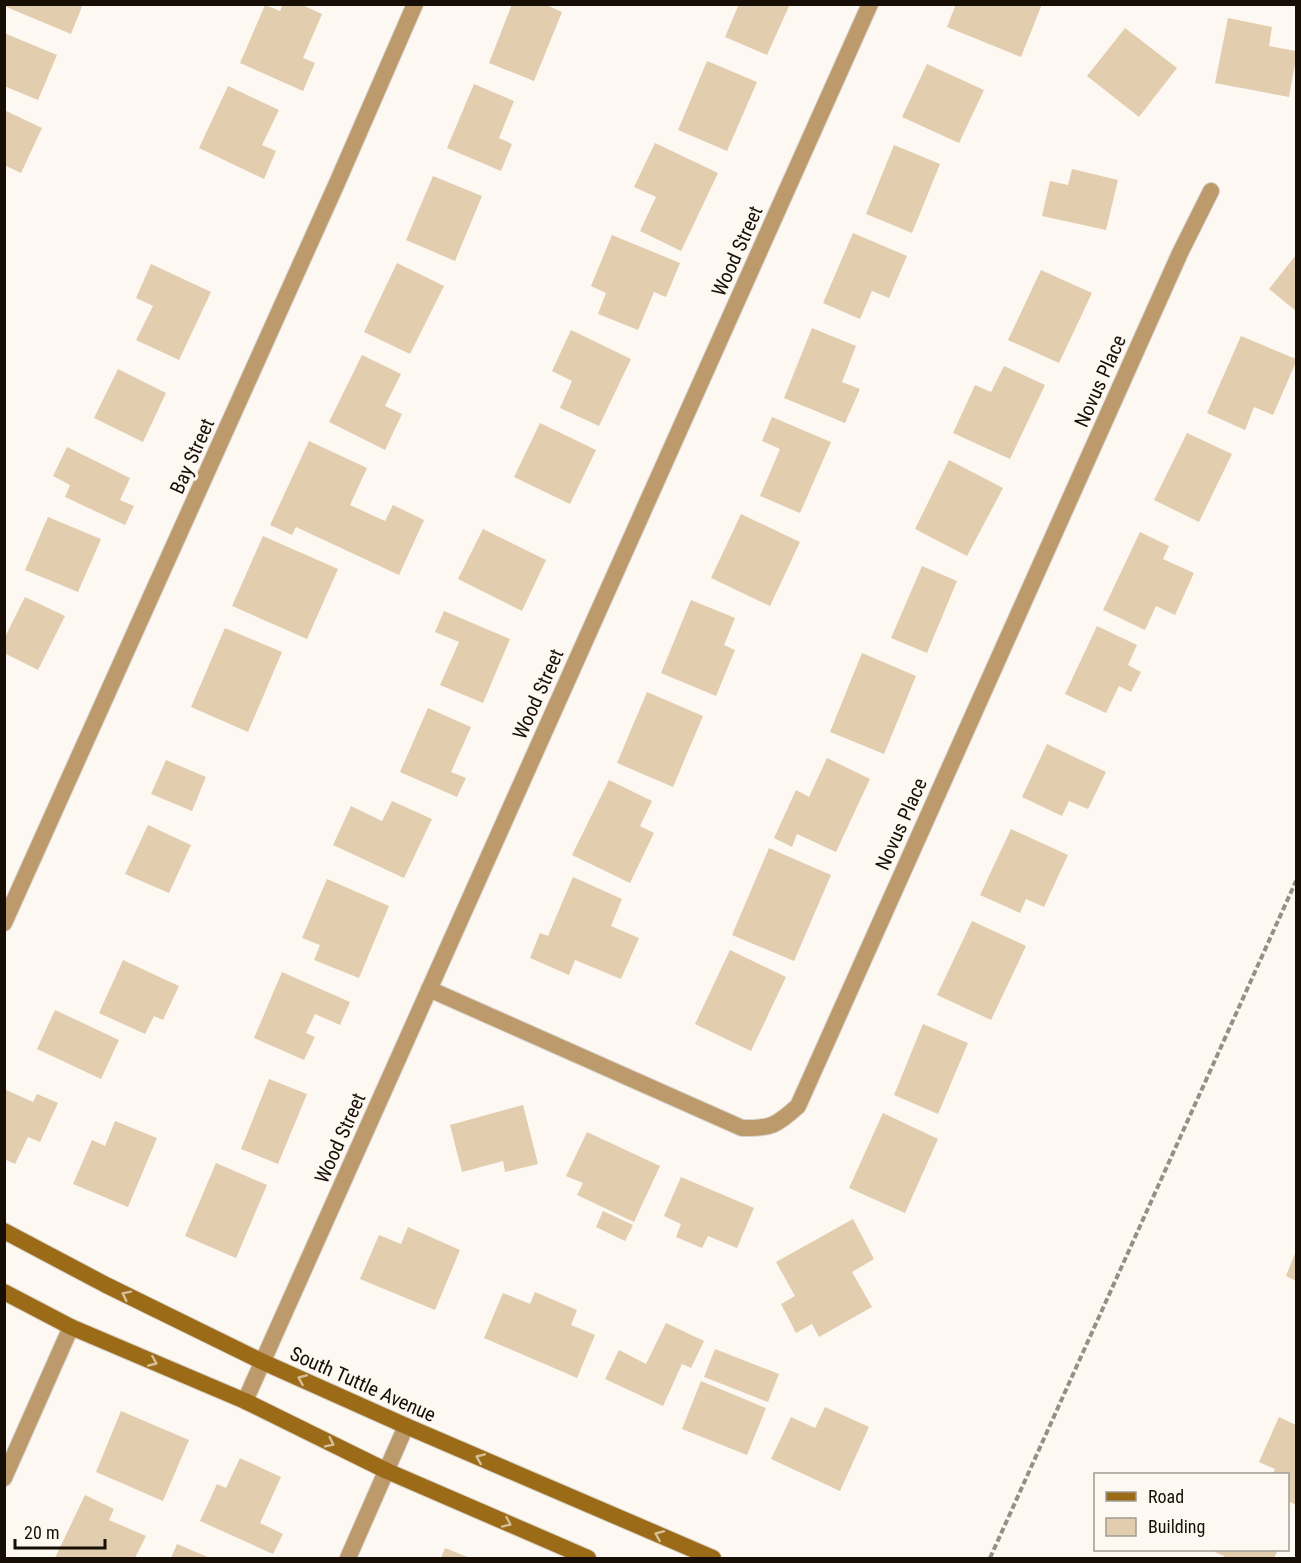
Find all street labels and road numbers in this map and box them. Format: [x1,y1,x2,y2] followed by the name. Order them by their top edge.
[706,202,768,300] street label: Wood Street
[1069,331,1131,431] street label: Novus Place
[165,414,219,497] street label: Bay Street
[507,645,569,743] street label: Wood Street
[870,774,932,874] street label: Novus Place
[309,1089,371,1187] street label: Wood Street
[286,1341,440,1427] street label: South Tuttle Avenue

